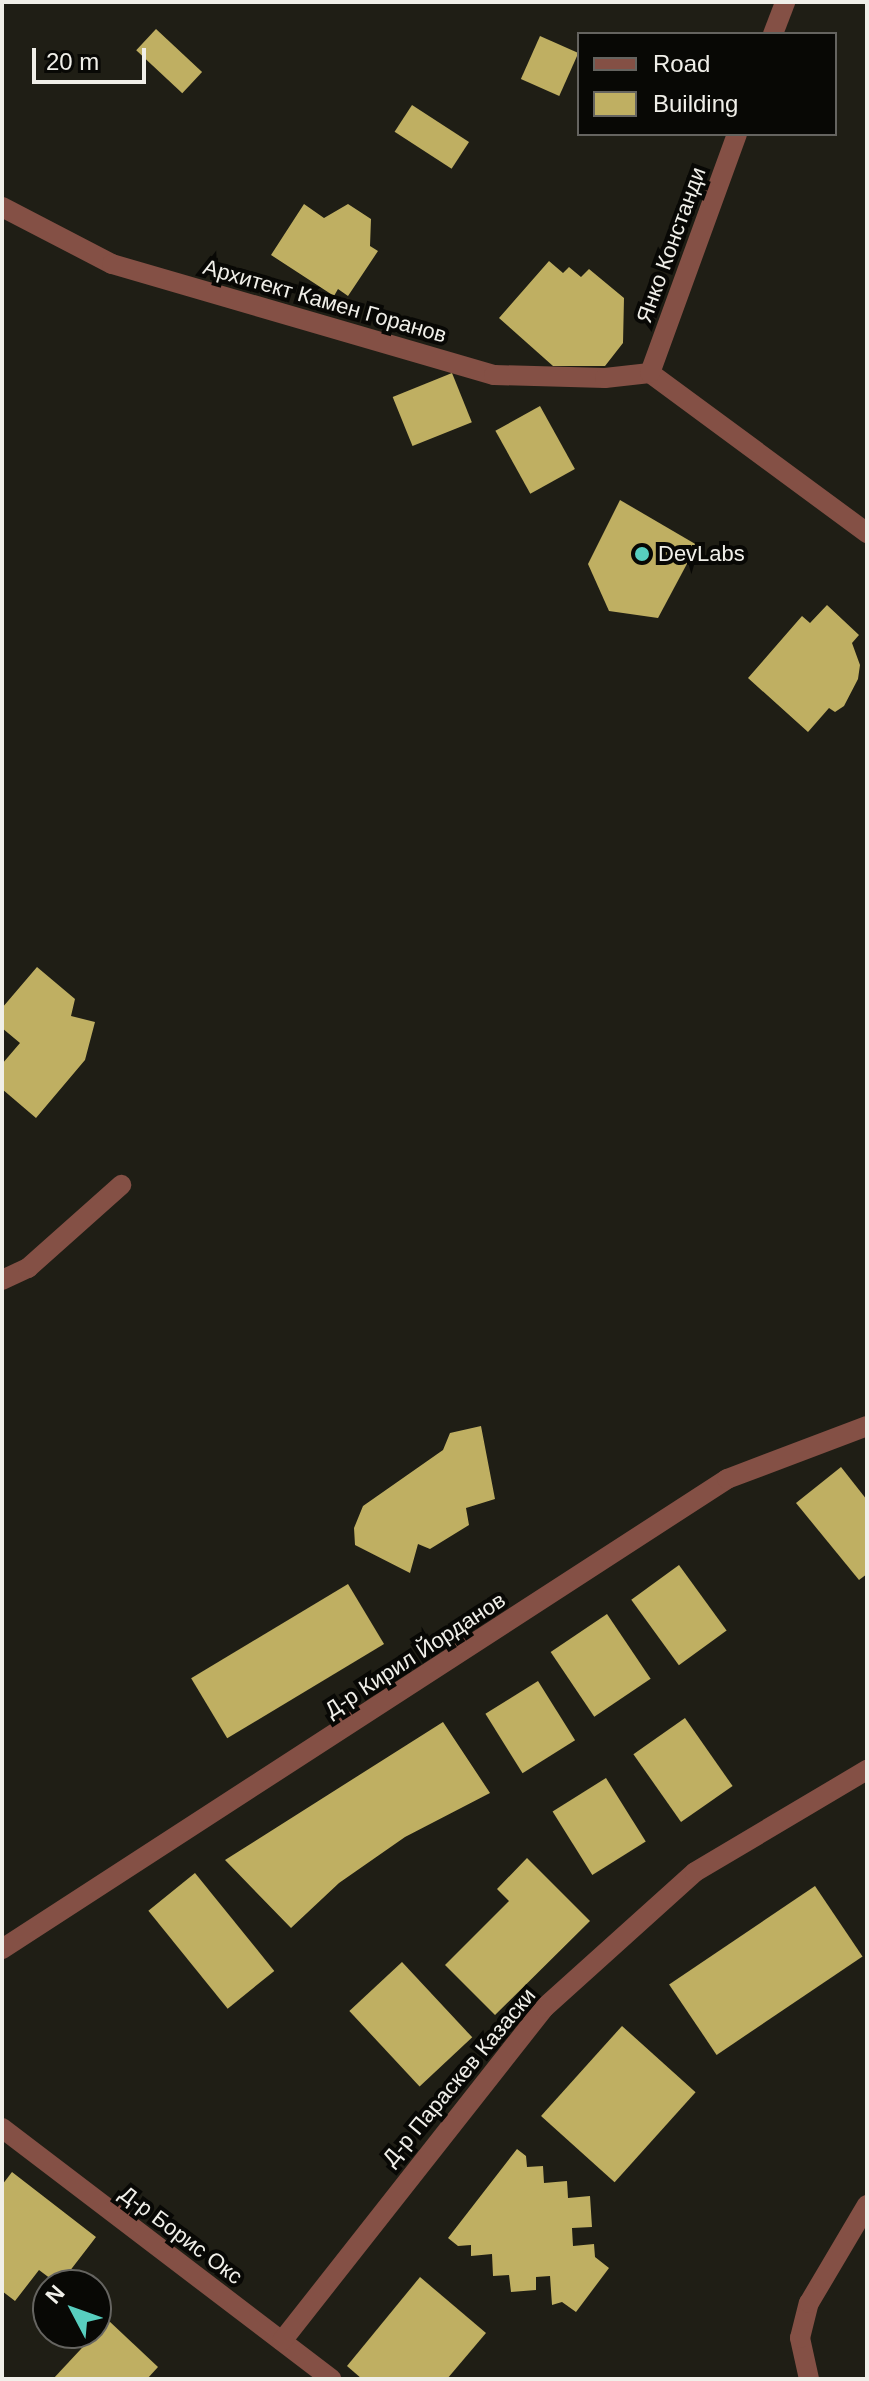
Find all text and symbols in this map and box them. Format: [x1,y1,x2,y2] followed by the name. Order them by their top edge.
[36,32,150,82] scale bar
[577,32,837,136] legend
[46,48,99,75] text: 20 m
[653,50,710,77] text: Road
[653,90,738,117] text: Building
[631,164,711,326] street label: Янко Констанди
[200,254,450,348] street label: Архитект Камен Горанов
[658,541,745,567] place label: DevLabs
[633,545,651,563] marker: DevLabs
[320,1587,510,1723] street label: Д-р Кирил Йорданов
[377,1983,541,2171] street label: Д-р Параскев Казаски
[114,2180,248,2290] street label: Д-р Борис Окс
[32,2269,112,2349] north arrow
[40,2280,70,2308] text: N

